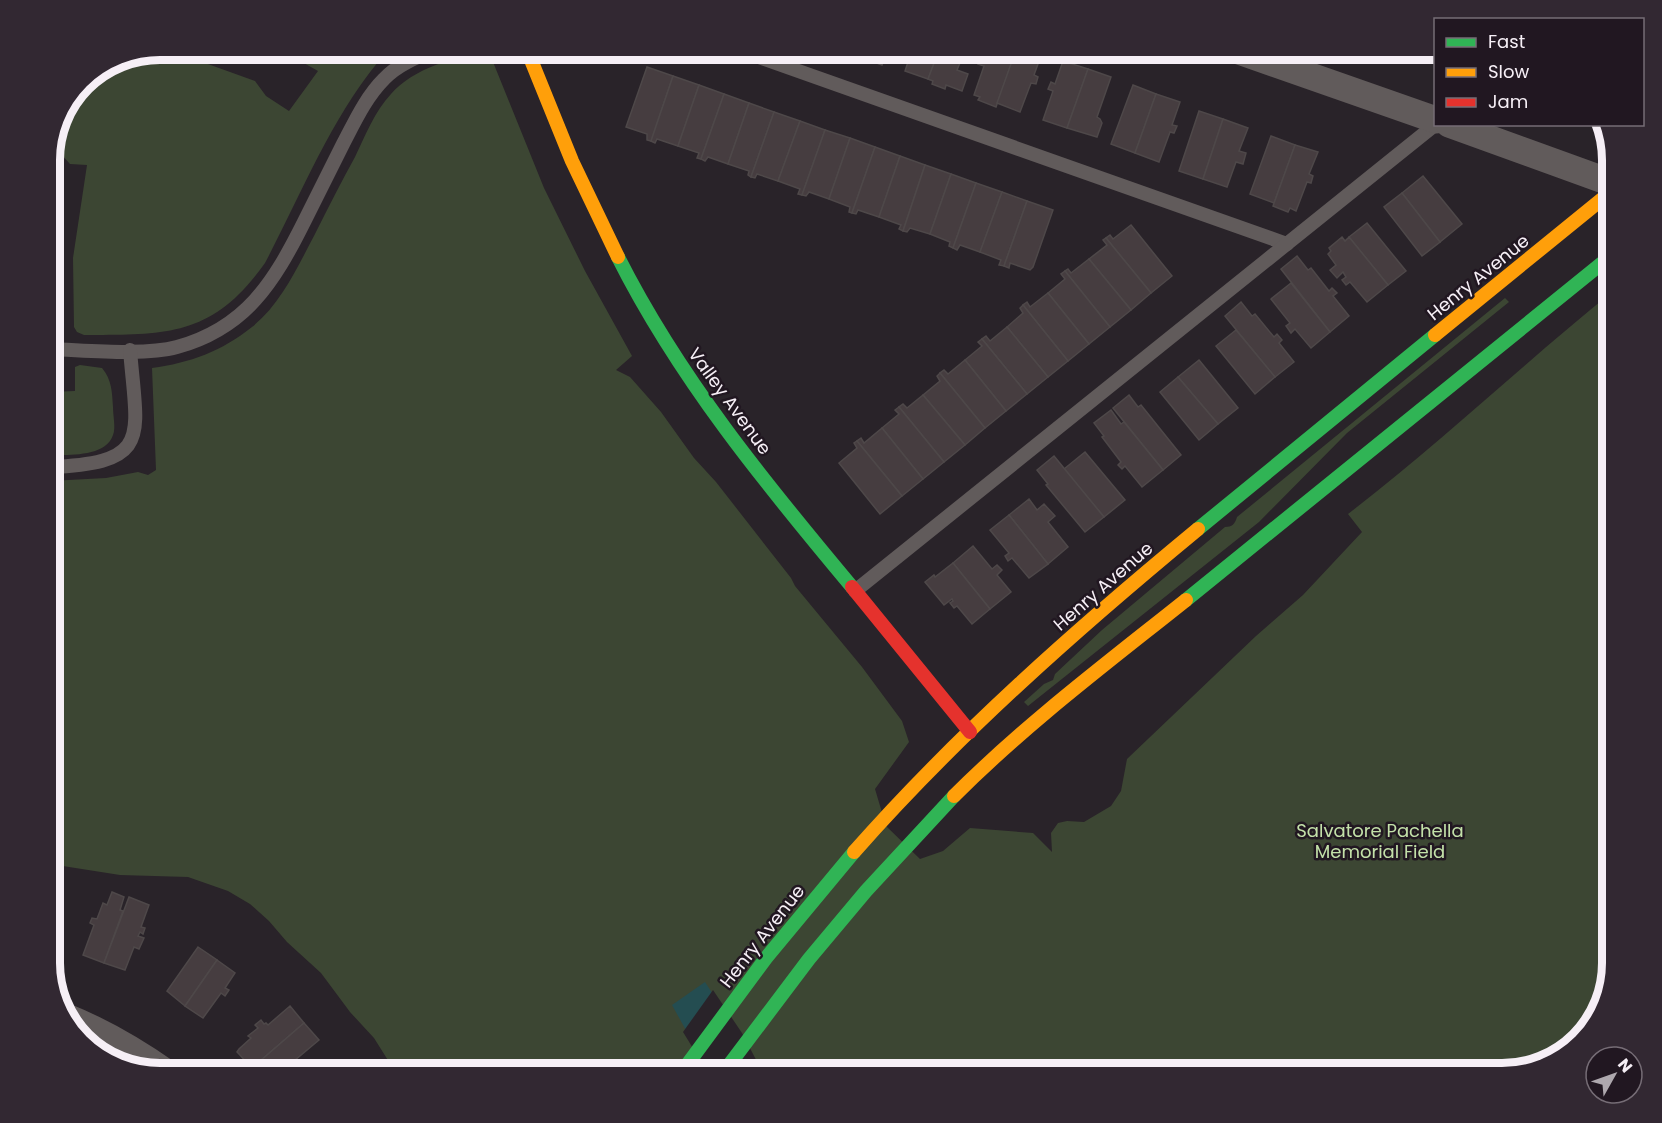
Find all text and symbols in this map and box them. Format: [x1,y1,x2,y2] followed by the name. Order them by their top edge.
[1434,18,1644,126] legend
[1488,29,1525,54] text: Fast
[1488,59,1530,84] text: Slow
[1488,89,1528,114] text: Jam
[1422,228,1534,326] street label: Henry Avenue
[683,342,777,460] street label: Valley Avenue
[1048,536,1158,636] street label: Henry Avenue
[1296,818,1464,864] park label: Salvatore Pachella Memorial Field
[714,879,810,993] street label: Henry Avenue
[1584,1045,1644,1105] north arrow
[1612,1054,1638,1078] text: N

